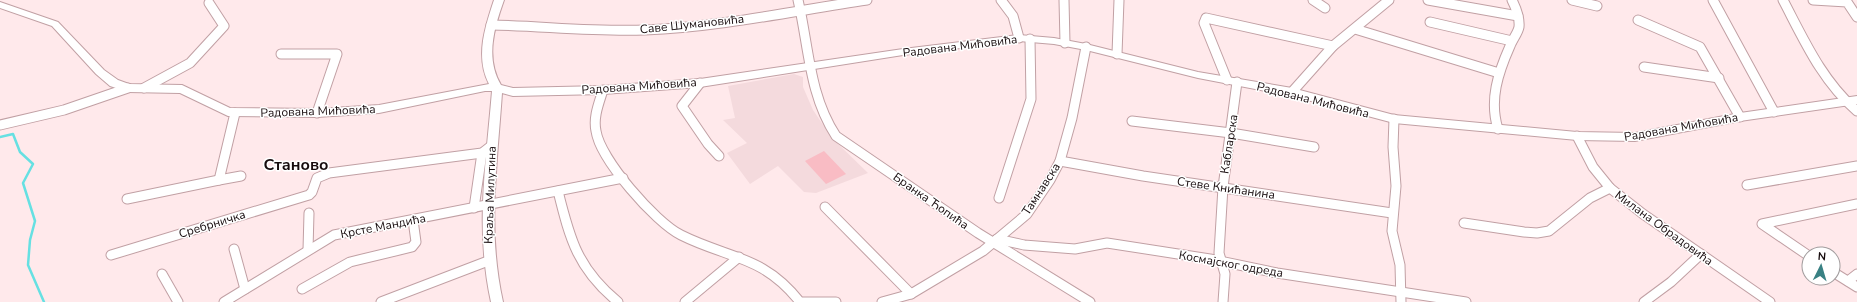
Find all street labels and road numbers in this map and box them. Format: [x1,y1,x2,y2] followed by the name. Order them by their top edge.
[639,11,745,37] street label: Саве Шумановића
[902,31,1018,61] street label: Радована Мићовића
[581,74,697,98] street label: Радована Мићовића
[1255,78,1371,122] street label: Радована Мићовића
[260,101,376,121] street label: Радована Мићовића
[1623,109,1739,145] street label: Радована Мићовића
[1216,113,1242,175] street label: Кабларска
[480,146,500,244] street label: Краља Милутина
[1018,160,1064,218] street label: Тамнавска
[890,169,972,233] street label: Бранка Ћопића
[1176,173,1276,203] street label: Стеве Книћанина
[1612,187,1716,269] street label: Милана Обрадовића
[177,206,247,242] street label: Сребрничка
[339,210,427,242] street label: Крсте Мандића
[1178,247,1284,281] street label: Космајског одреда

